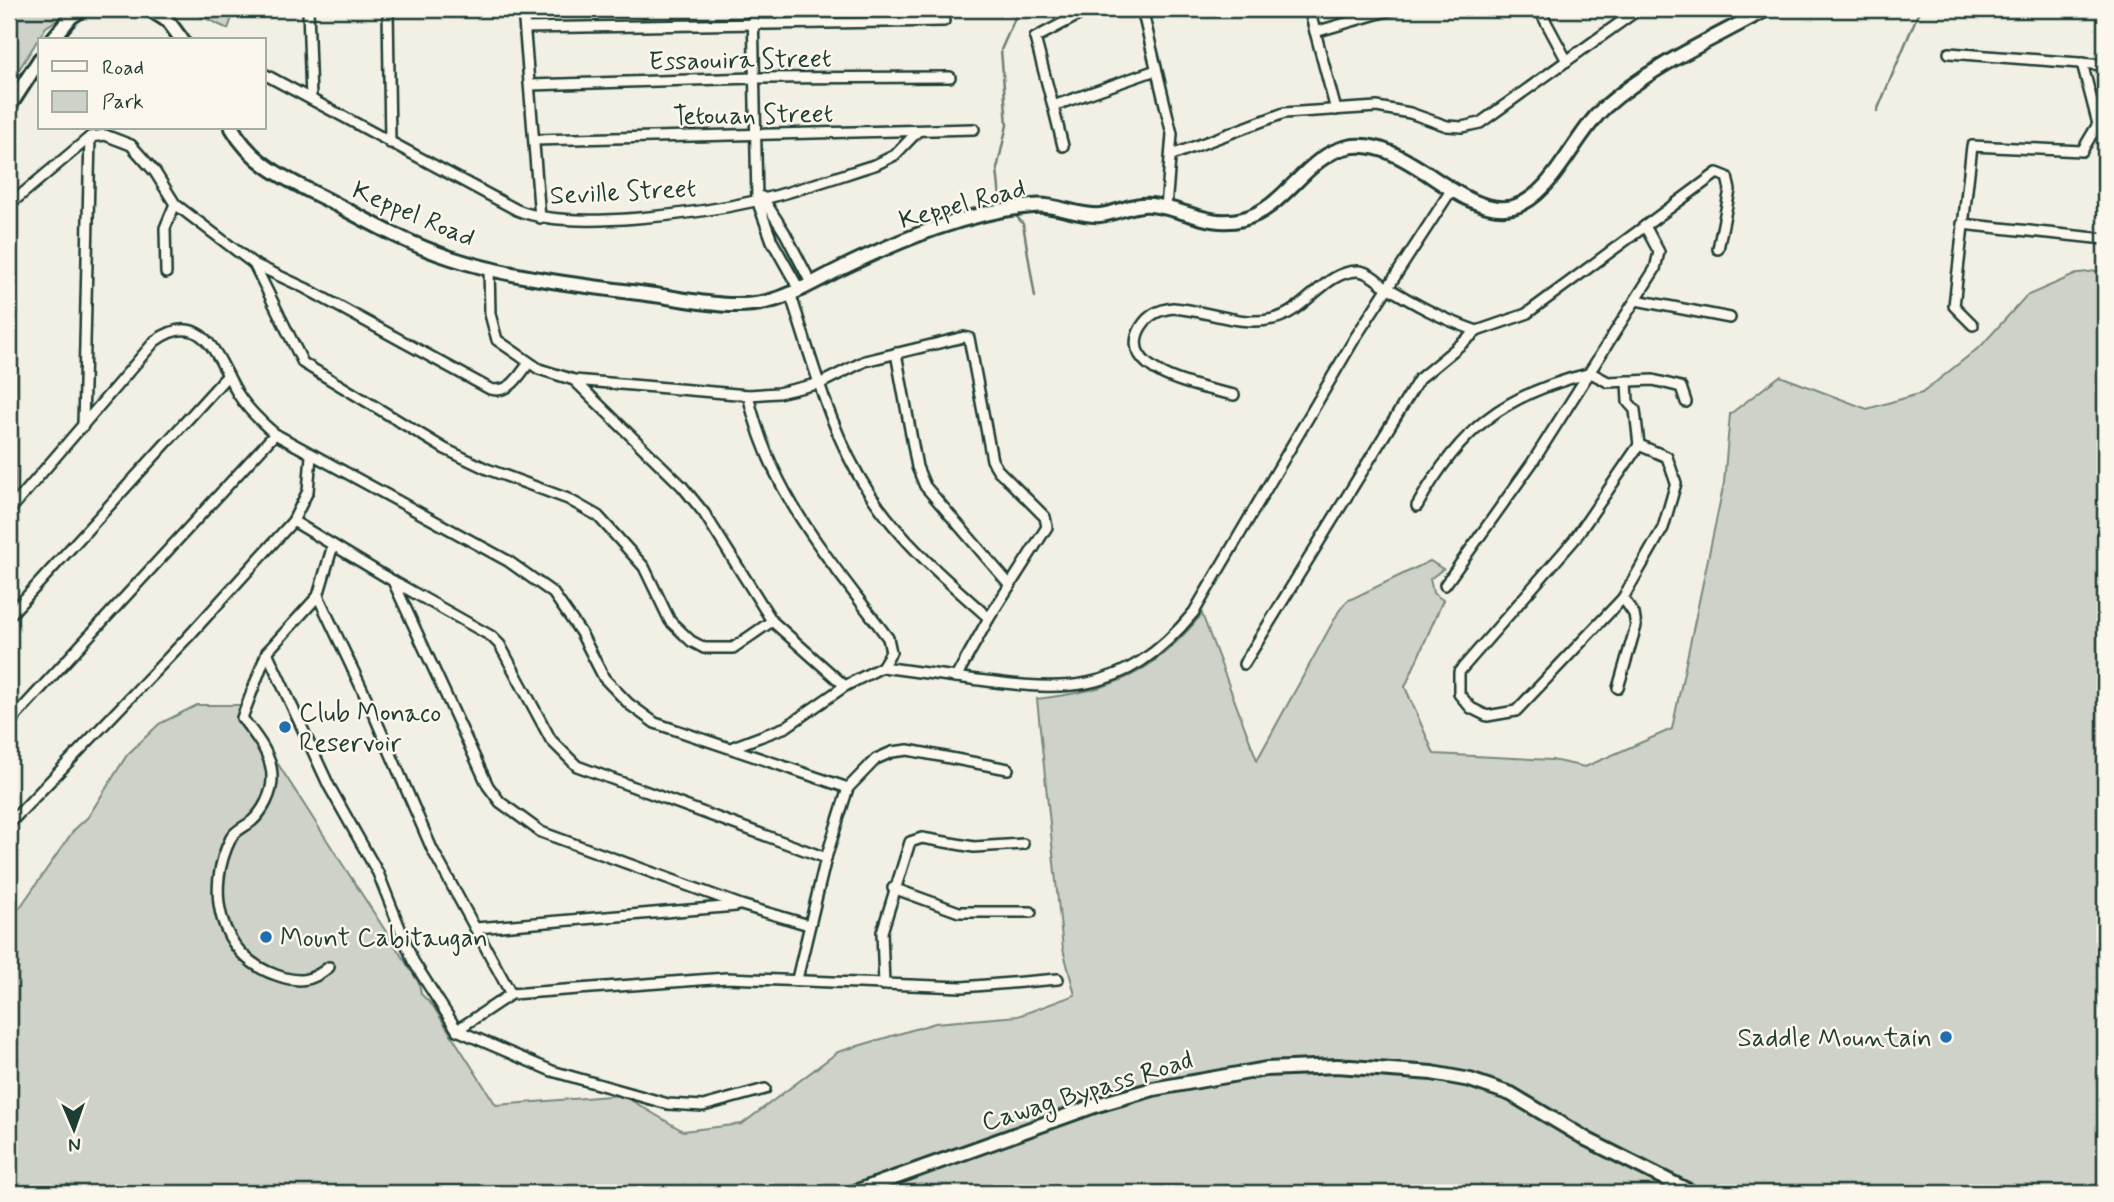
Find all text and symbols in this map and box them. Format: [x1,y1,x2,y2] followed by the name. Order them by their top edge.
[38,38,266,130] legend
[648,42,832,80] street label: Essaouira Street
[102,54,144,82] text: Road
[102,88,144,116] text: Park
[673,98,834,134] street label: Tetouan Street
[549,172,697,214] street label: Seville Street
[896,172,1029,238] street label: Keppel Road
[347,174,479,256] street label: Keppel Road
[299,697,441,761] place label: Club Monaco Reservoir
[277,719,293,735] marker: Club Monaco Reservoir
[280,922,488,956] place label: Mount Cabitaugan
[258,929,274,945] marker: Mount Cabitaugan
[1737,1022,1932,1056] place label: Saddle Mountain
[1938,1029,1954,1045] marker: Saddle Mountain
[978,1044,1198,1142] street label: Cawag Bypass Road
[38,1094,108,1164] north arrow
[68,1132,81,1157] text: N

